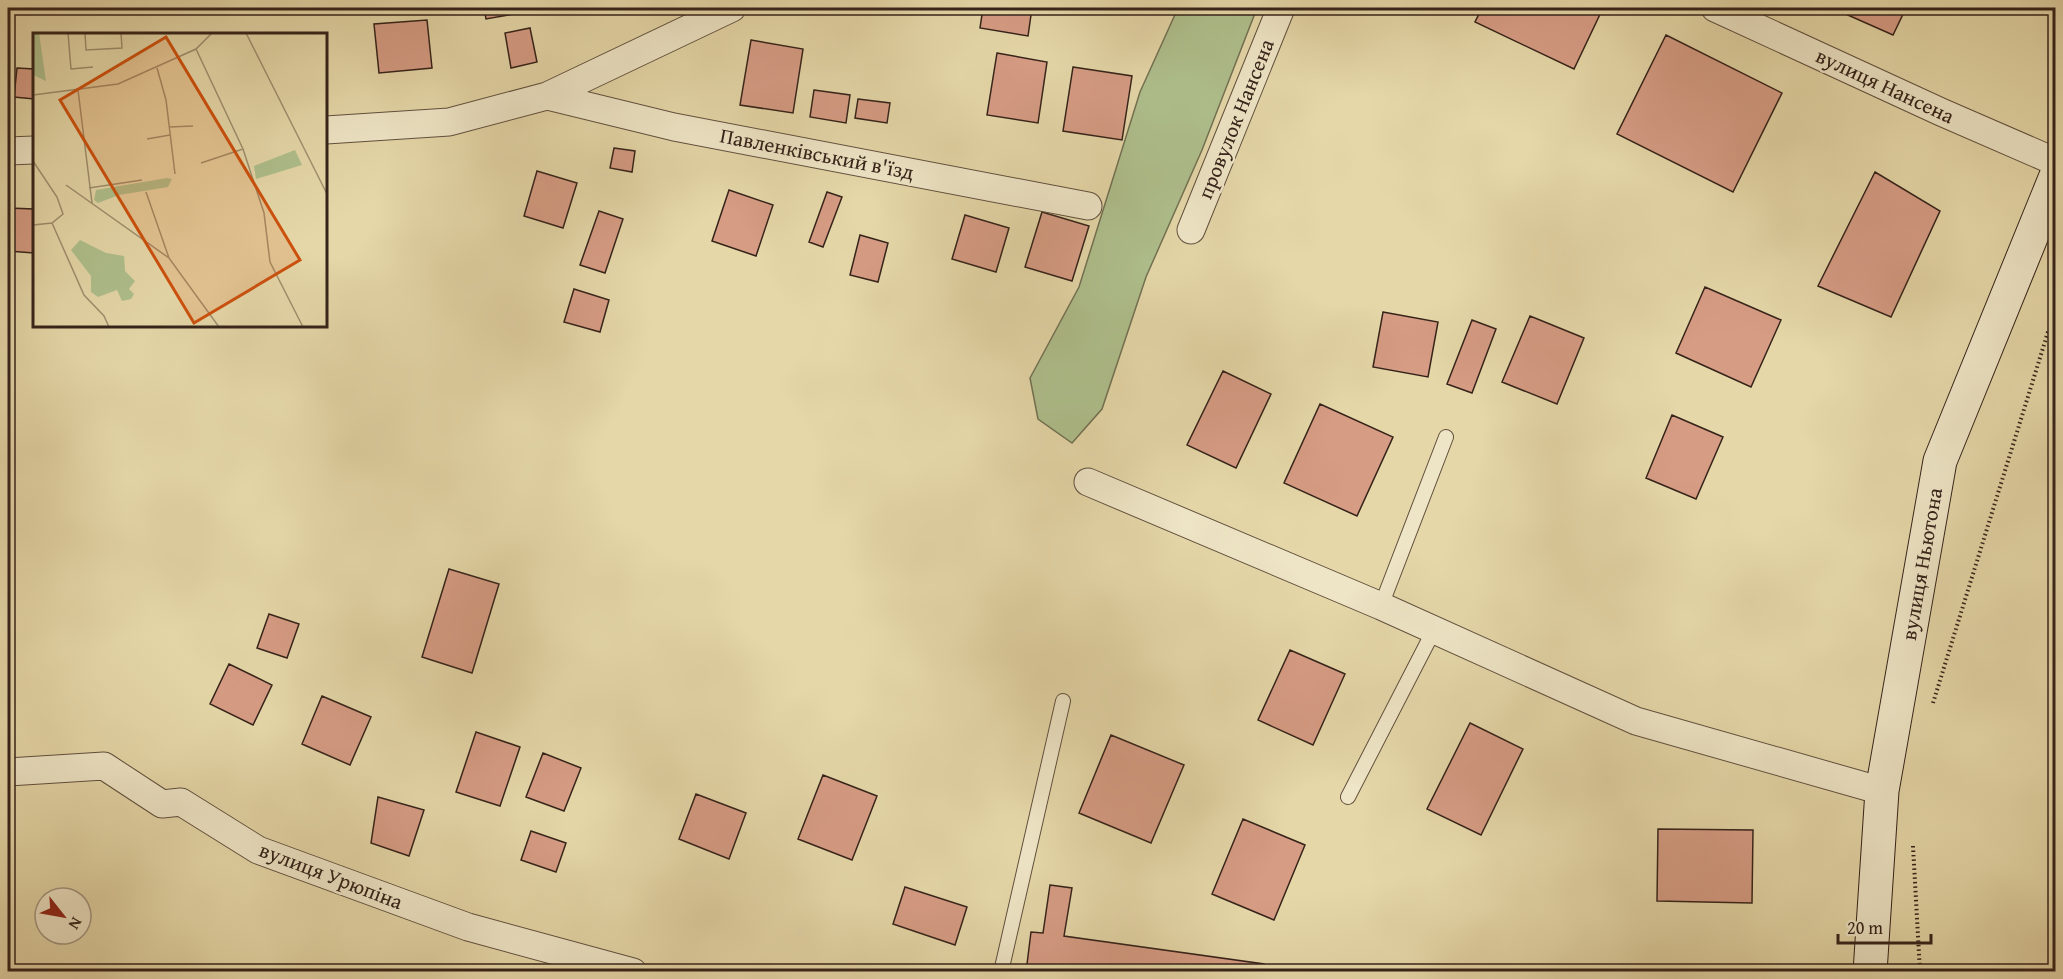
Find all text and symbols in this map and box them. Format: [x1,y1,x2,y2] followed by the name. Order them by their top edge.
[33,33,327,327] inset map
[1189,34,1282,204] street label: провулок Нансена
[1811,40,1960,131] street label: вулиця Нансена
[718,120,917,188] street label: Павленківський в'їзд
[1893,485,1950,643] street label: вулиця Ньютона
[255,834,407,917] street label: вулиця Урюпіна
[33,886,93,946] north arrow
[1838,907,1931,945] scale bar
[63,913,89,935] text: N
[1847,914,1883,941] text: 20 m

